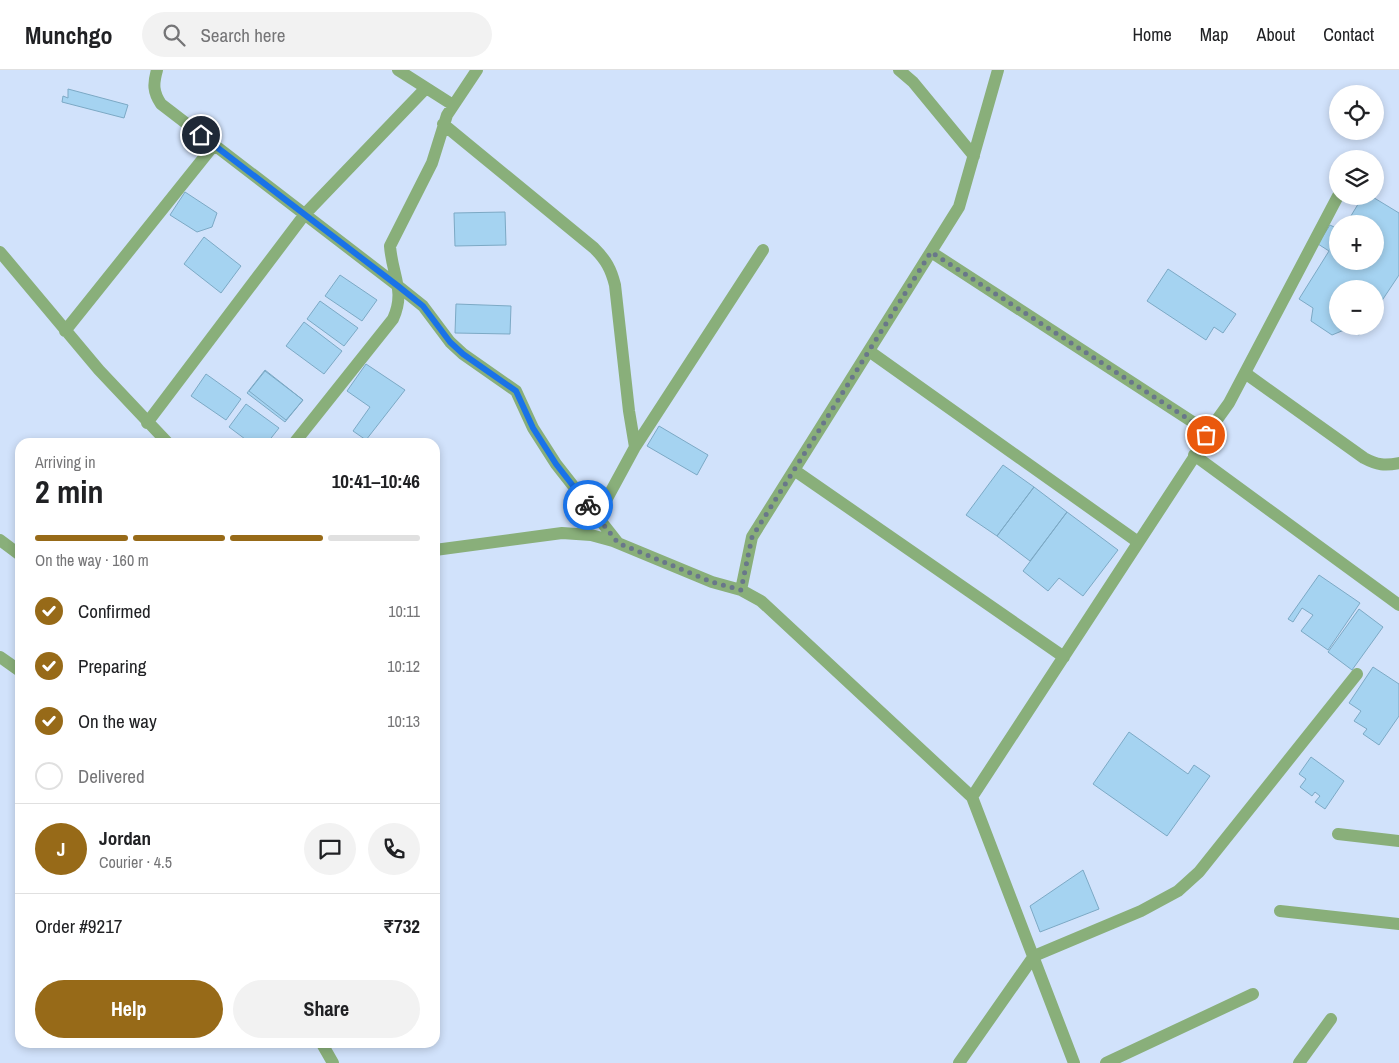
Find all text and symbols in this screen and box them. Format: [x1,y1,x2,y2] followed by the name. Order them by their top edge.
[142,12,492,57] search box
[25,19,112,51] text: Munchgo
[160,21,188,49] icon: search
[200,22,285,48] text: Search here
[1132,22,1172,47] text: Home
[1200,22,1229,47] text: Map
[1257,22,1295,47] text: About
[1323,22,1374,47] text: Contact
[1329,85,1384,335] map controls
[1329,85,1384,140] button: locate
[180,114,222,156] pin
[187,121,215,149] icon: home
[1329,150,1384,205] button: layers
[1329,215,1384,270] button: +
[1329,280,1384,335] button: −
[1185,414,1227,456] pin
[1192,421,1220,449] icon: bag
[35,451,96,473] text: Arriving in
[332,468,420,494] text: 10:41–10:46
[35,470,104,513] text: 2 min
[563,480,613,530] courier
[574,491,602,519] icon: bike
[35,549,149,571] text: On the way · 160 m
[35,597,63,625] icon: check
[78,598,151,624] text: Confirmed
[388,600,420,622] text: 10:11
[35,652,63,680] icon: check
[78,653,146,679] text: Preparing
[387,655,420,677] text: 10:12
[35,707,63,735] icon: check
[78,708,157,734] text: On the way
[387,710,420,732] text: 10:13
[78,763,145,789] text: Delivered
[304,823,356,875] button: chat
[368,823,420,875] button: phone
[99,825,151,851] text: Jordan
[57,836,65,862] text: J
[99,851,172,873] text: Courier · 4.5
[35,913,122,939] text: Order #9217
[383,913,420,939] text: ₹732
[35,980,223,1038] button: Help
[233,980,420,1038] button: Share

